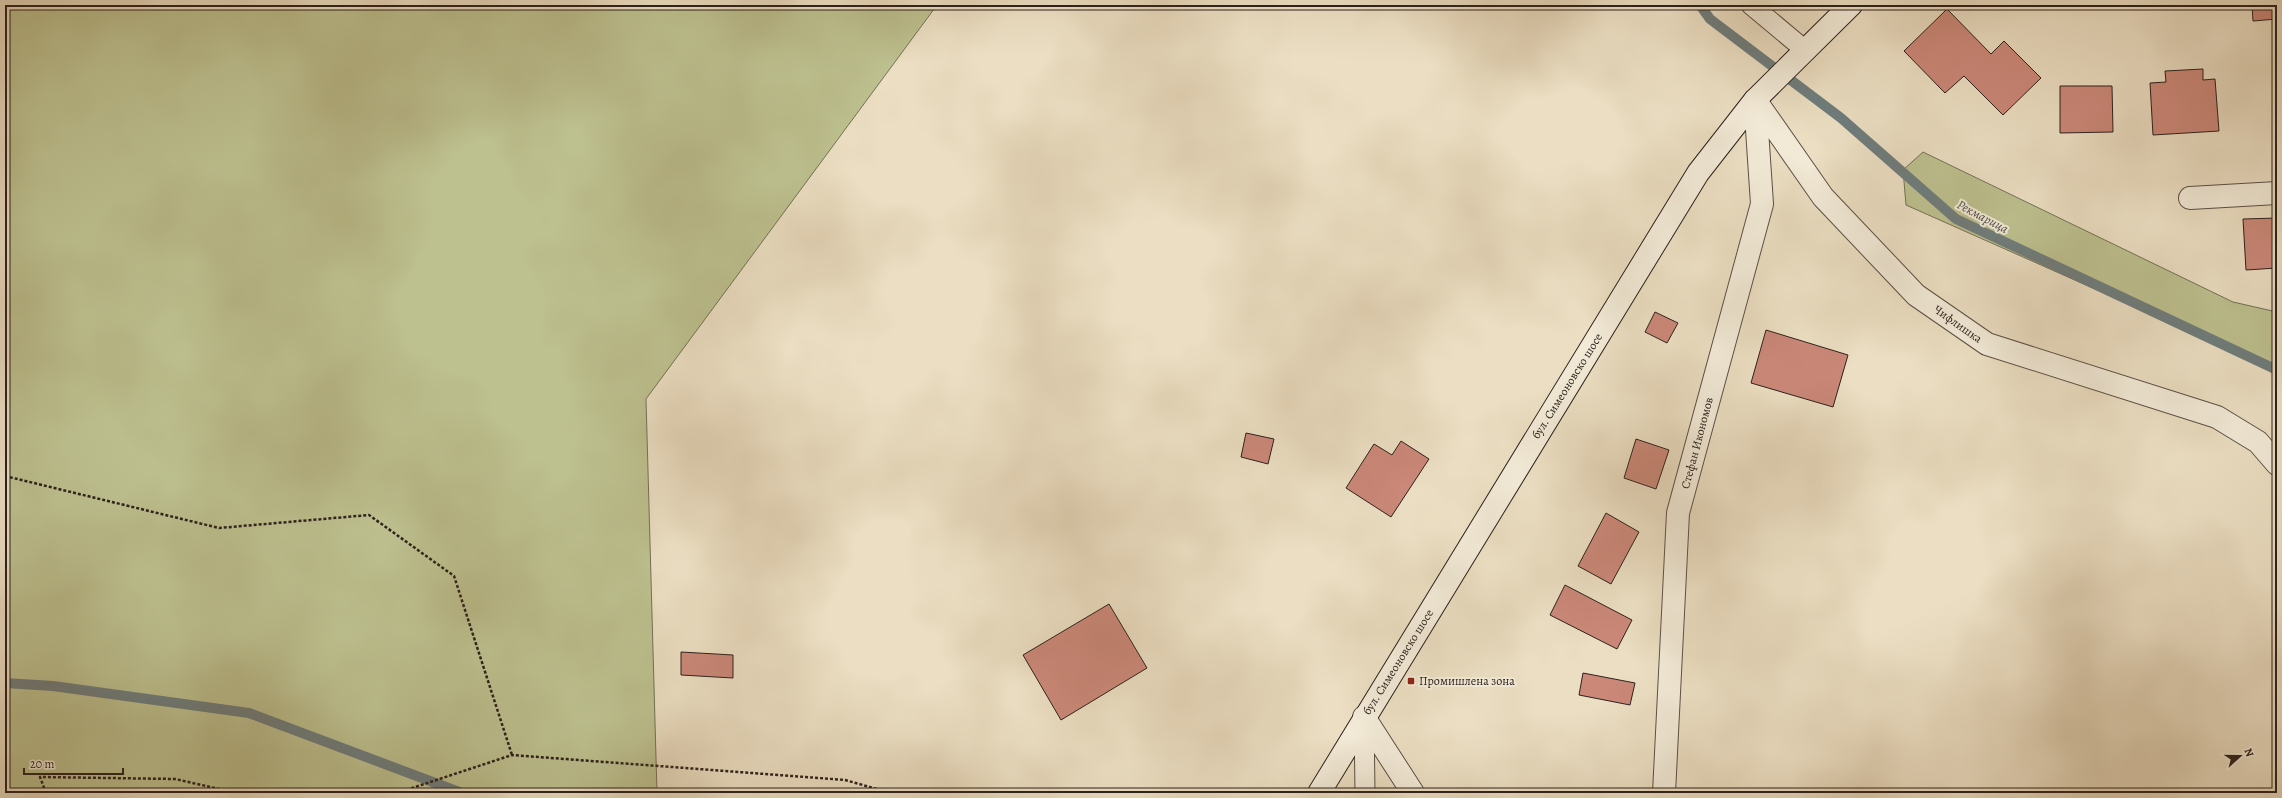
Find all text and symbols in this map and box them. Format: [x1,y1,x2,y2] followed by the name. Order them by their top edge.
[1954,196,2012,237] water label: Рекмарица
[1931,301,1986,347] street label: Чифлишка
[1528,330,1606,442] street label: бул. Симеоновско шосе
[1677,395,1717,491] street label: Стефан Икономов
[1359,606,1437,718] street label: бул. Симеоновско шосе
[1419,673,1515,689] place label: Промишлена зона
[1406,676,1416,686] marker: Промишлена зона
[2220,736,2260,776] north arrow
[2240,746,2257,759] text: N
[24,750,123,776] scale bar
[30,756,54,772] text: 20 m

